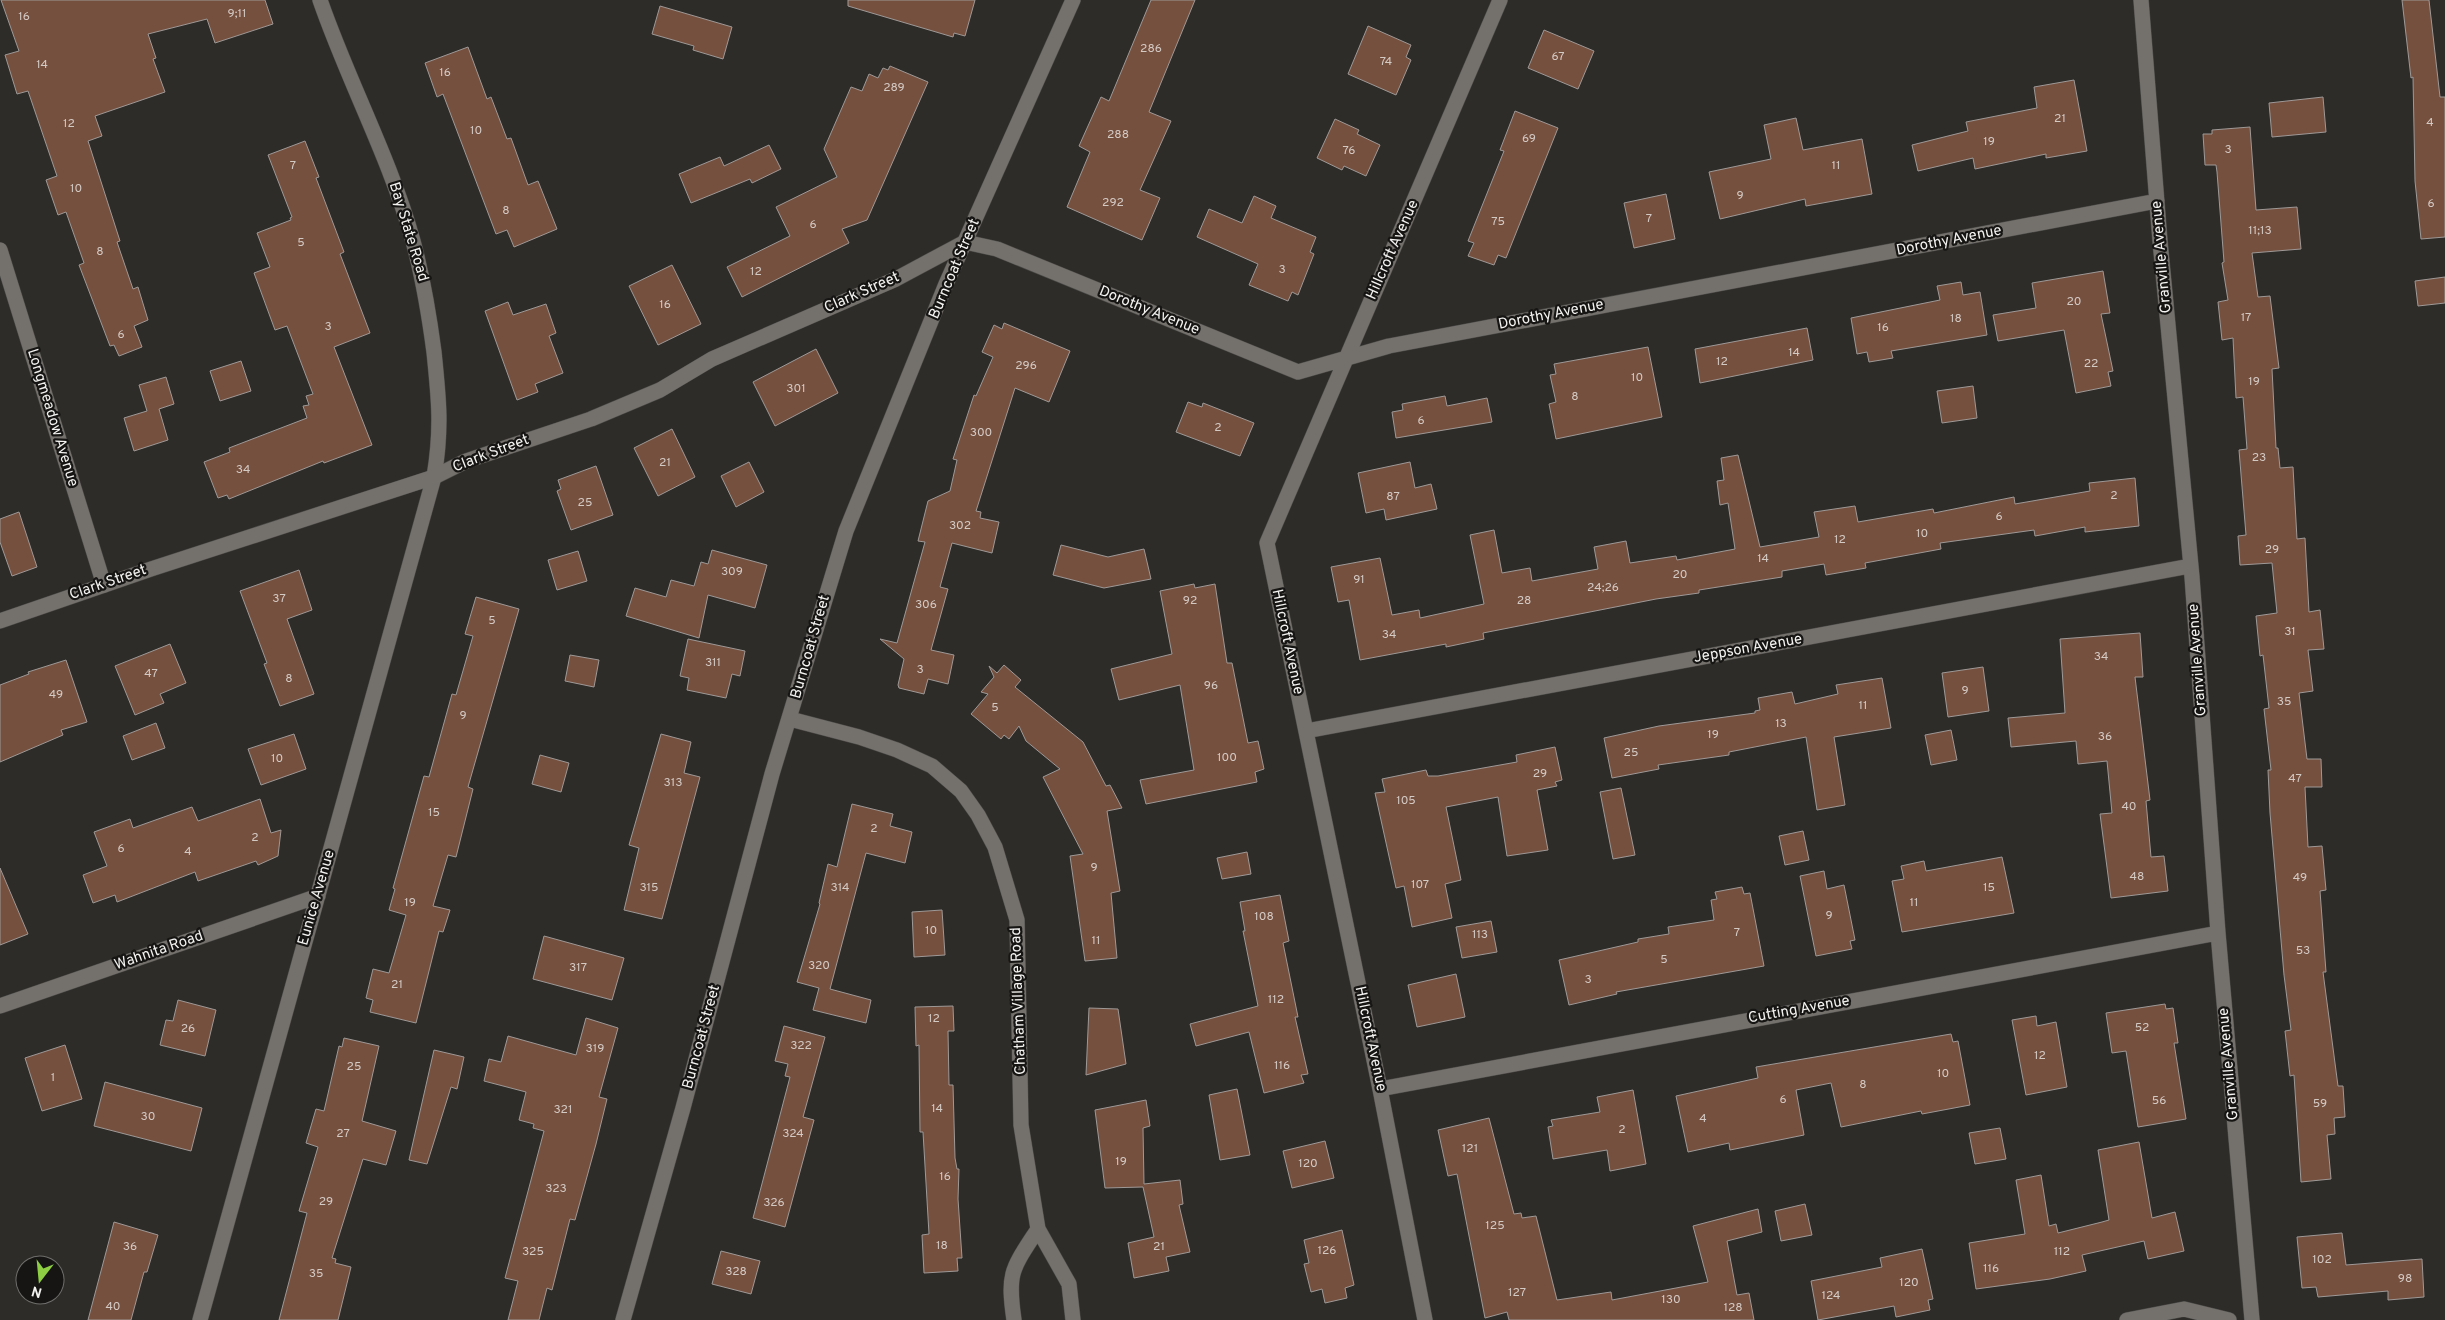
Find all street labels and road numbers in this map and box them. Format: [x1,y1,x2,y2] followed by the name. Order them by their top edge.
[384,180,432,284] street label: Bay State Road
[1363,197,1423,303] street label: Hillcroft Avenue
[2148,200,2176,314] street label: Granville Avenue
[925,216,985,322] street label: Burncoat Street
[1895,221,2003,261] street label: Dorothy Avenue
[821,268,903,318] street label: Clark Street
[1096,282,1202,340] street label: Dorothy Avenue
[1497,295,1605,335] street label: Dorothy Avenue
[22,347,82,489] street label: Longmeadow Avenue
[450,431,532,477] street label: Clark Street
[67,561,149,605] street label: Clark Street
[1267,588,1307,696] street label: Hillcroft Avenue
[787,593,835,701] street label: Burncoat Street
[2185,603,2211,717] street label: Granville Avenue
[1692,630,1804,668] street label: Jeppson Avenue
[294,848,340,948] street label: Eunice Avenue
[112,927,206,975] street label: Wahnita Road
[1007,927,1031,1075] street label: Chatham Village Road
[679,983,725,1091] street label: Burncoat Street
[1350,985,1390,1093] street label: Hillcroft Avenue
[1747,992,1851,1028] street label: Cutting Avenue
[2215,1007,2243,1121] street label: Granville Avenue

